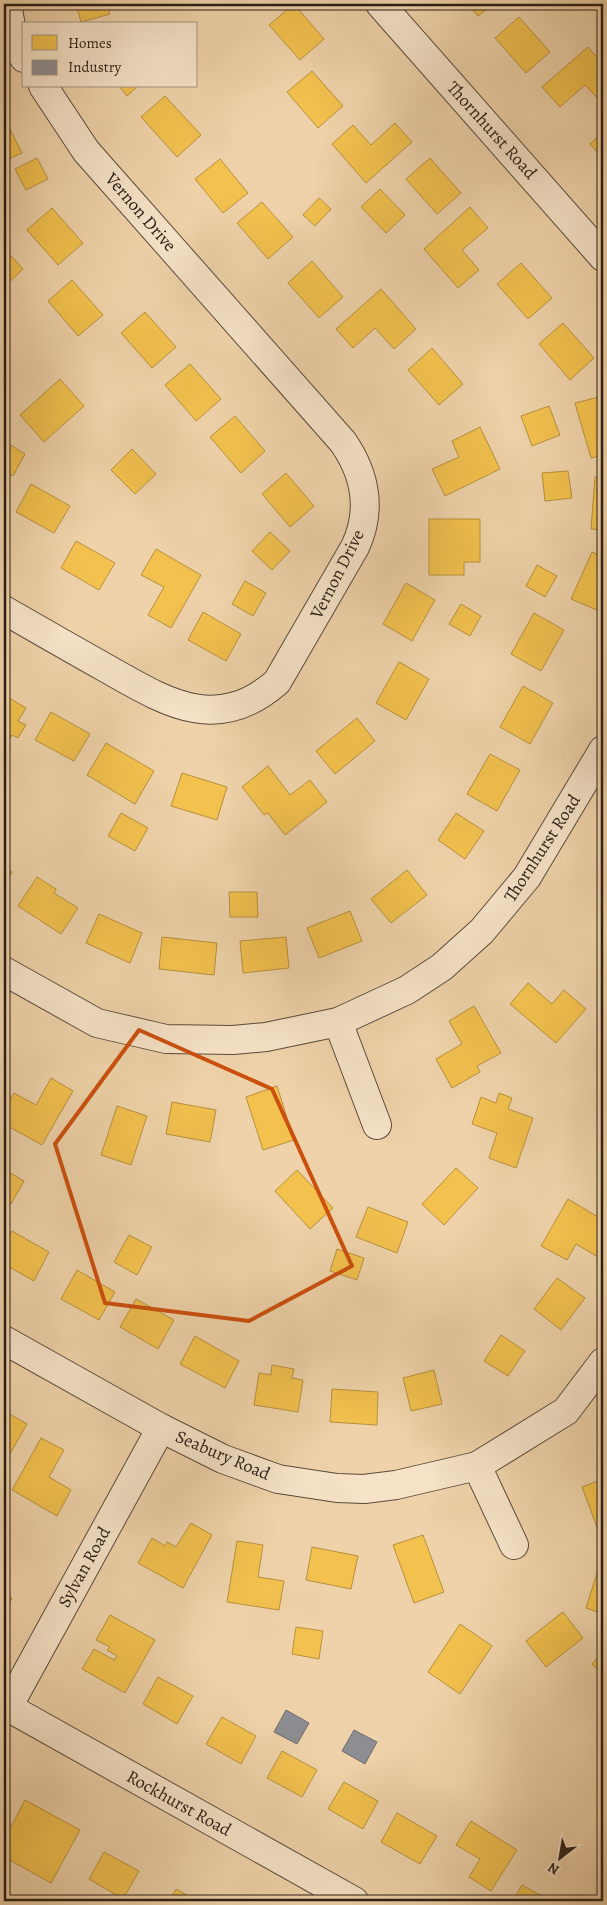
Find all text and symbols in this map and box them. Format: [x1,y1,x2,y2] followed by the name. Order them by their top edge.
[22,22,198,88] legend
[68,33,112,53] text: Homes
[68,57,122,77] text: Industry
[442,76,543,184] street label: Thornhurst Road
[99,167,182,257] street label: Vernon Drive
[304,525,370,624] street label: Vernon Drive
[498,789,586,907] street label: Thornhurst Road
[172,1424,274,1486] street label: Seabury Road
[52,1522,116,1612] street label: Sylvan Road
[122,1764,236,1842] street label: Rockhurst Road
[534,1832,584,1882] north arrow
[544,1858,563,1879] text: N

